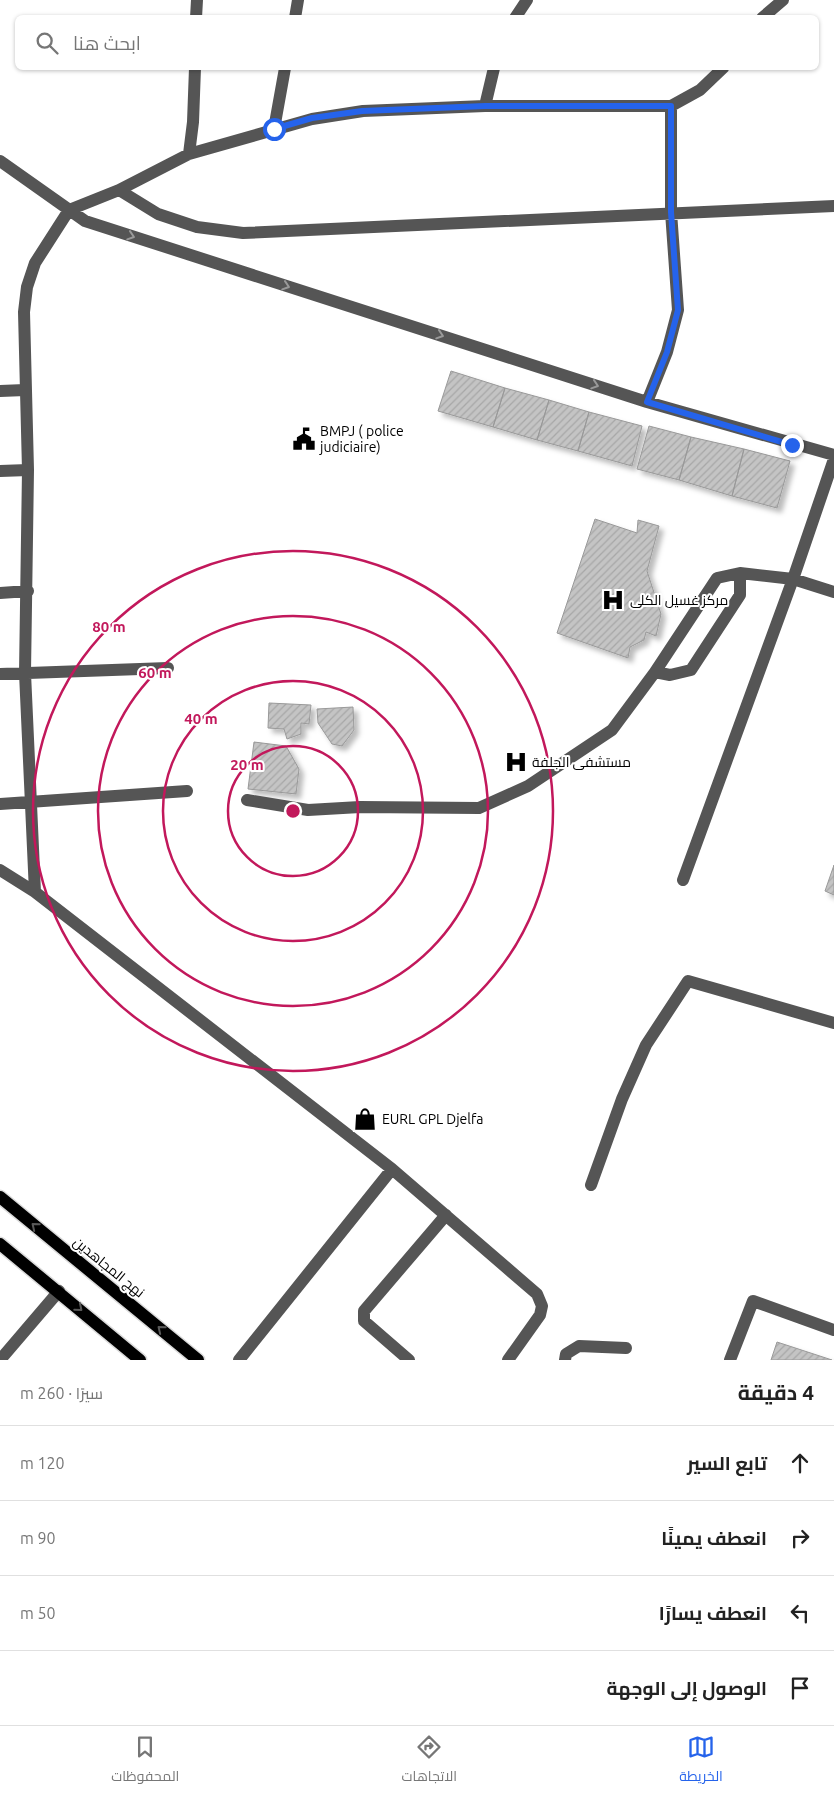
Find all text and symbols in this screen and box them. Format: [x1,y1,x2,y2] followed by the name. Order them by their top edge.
[15,15,819,70] search box
[33,29,61,57] icon: search
[73,32,141,54] text: ابحث هنا
[263,118,286,141] route start
[126,230,135,240] one-way arrow
[281,280,289,290] one-way arrow
[436,330,444,340] one-way arrow
[590,380,599,390] one-way arrow
[319,423,404,455] place label: BMPJ ( police judiciaire)
[291,426,317,452] public building icon: BMPJ ( police judiciaire)
[781,434,804,457] route end
[600,587,626,613] hospital icon: مركز غسيل الكلى
[630,592,728,608] place label: مركز غسيل الكلى
[92,618,126,635] text: 80 m
[138,664,172,681] text: 60 m
[184,710,218,727] text: 40 m
[503,749,529,775] hospital icon: مستشفى الجلفة
[532,754,631,770] place label: مستشفى الجلفة
[230,756,264,773] text: 20 m
[284,802,302,820] centre of rings
[352,1106,378,1132] shop icon: EURL GPL Djelfa
[382,1111,484,1127] place label: EURL GPL Djelfa
[32,1223,41,1231] one-way arrow
[70,1233,148,1301] street label: نهج المجاهدين
[73,1302,82,1311] one-way arrow
[157,1326,166,1335] one-way arrow
[738,1380,814,1404] text: 4 دقيقة
[20,1384,103,1402] text: سيرًا · 260 m
[786,1449,814,1477] icon: ahead
[687,1452,767,1474] text: تابع السير
[20,1454,65,1472] text: 120 m
[786,1524,814,1552] icon: right
[661,1527,767,1549] text: انعطف يمينًا
[20,1529,56,1547] text: 90 m
[786,1599,814,1627] icon: left
[659,1602,767,1624] text: انعطف يسارًا
[20,1604,56,1622] text: 50 m
[786,1674,814,1702] icon: arrive
[607,1677,767,1699] text: الوصول إلى الوجهة
[111,1733,179,1789] tab: المحفوظات
[402,1733,457,1789] tab: الاتجاهات
[679,1733,723,1789] tab: الخريطة

